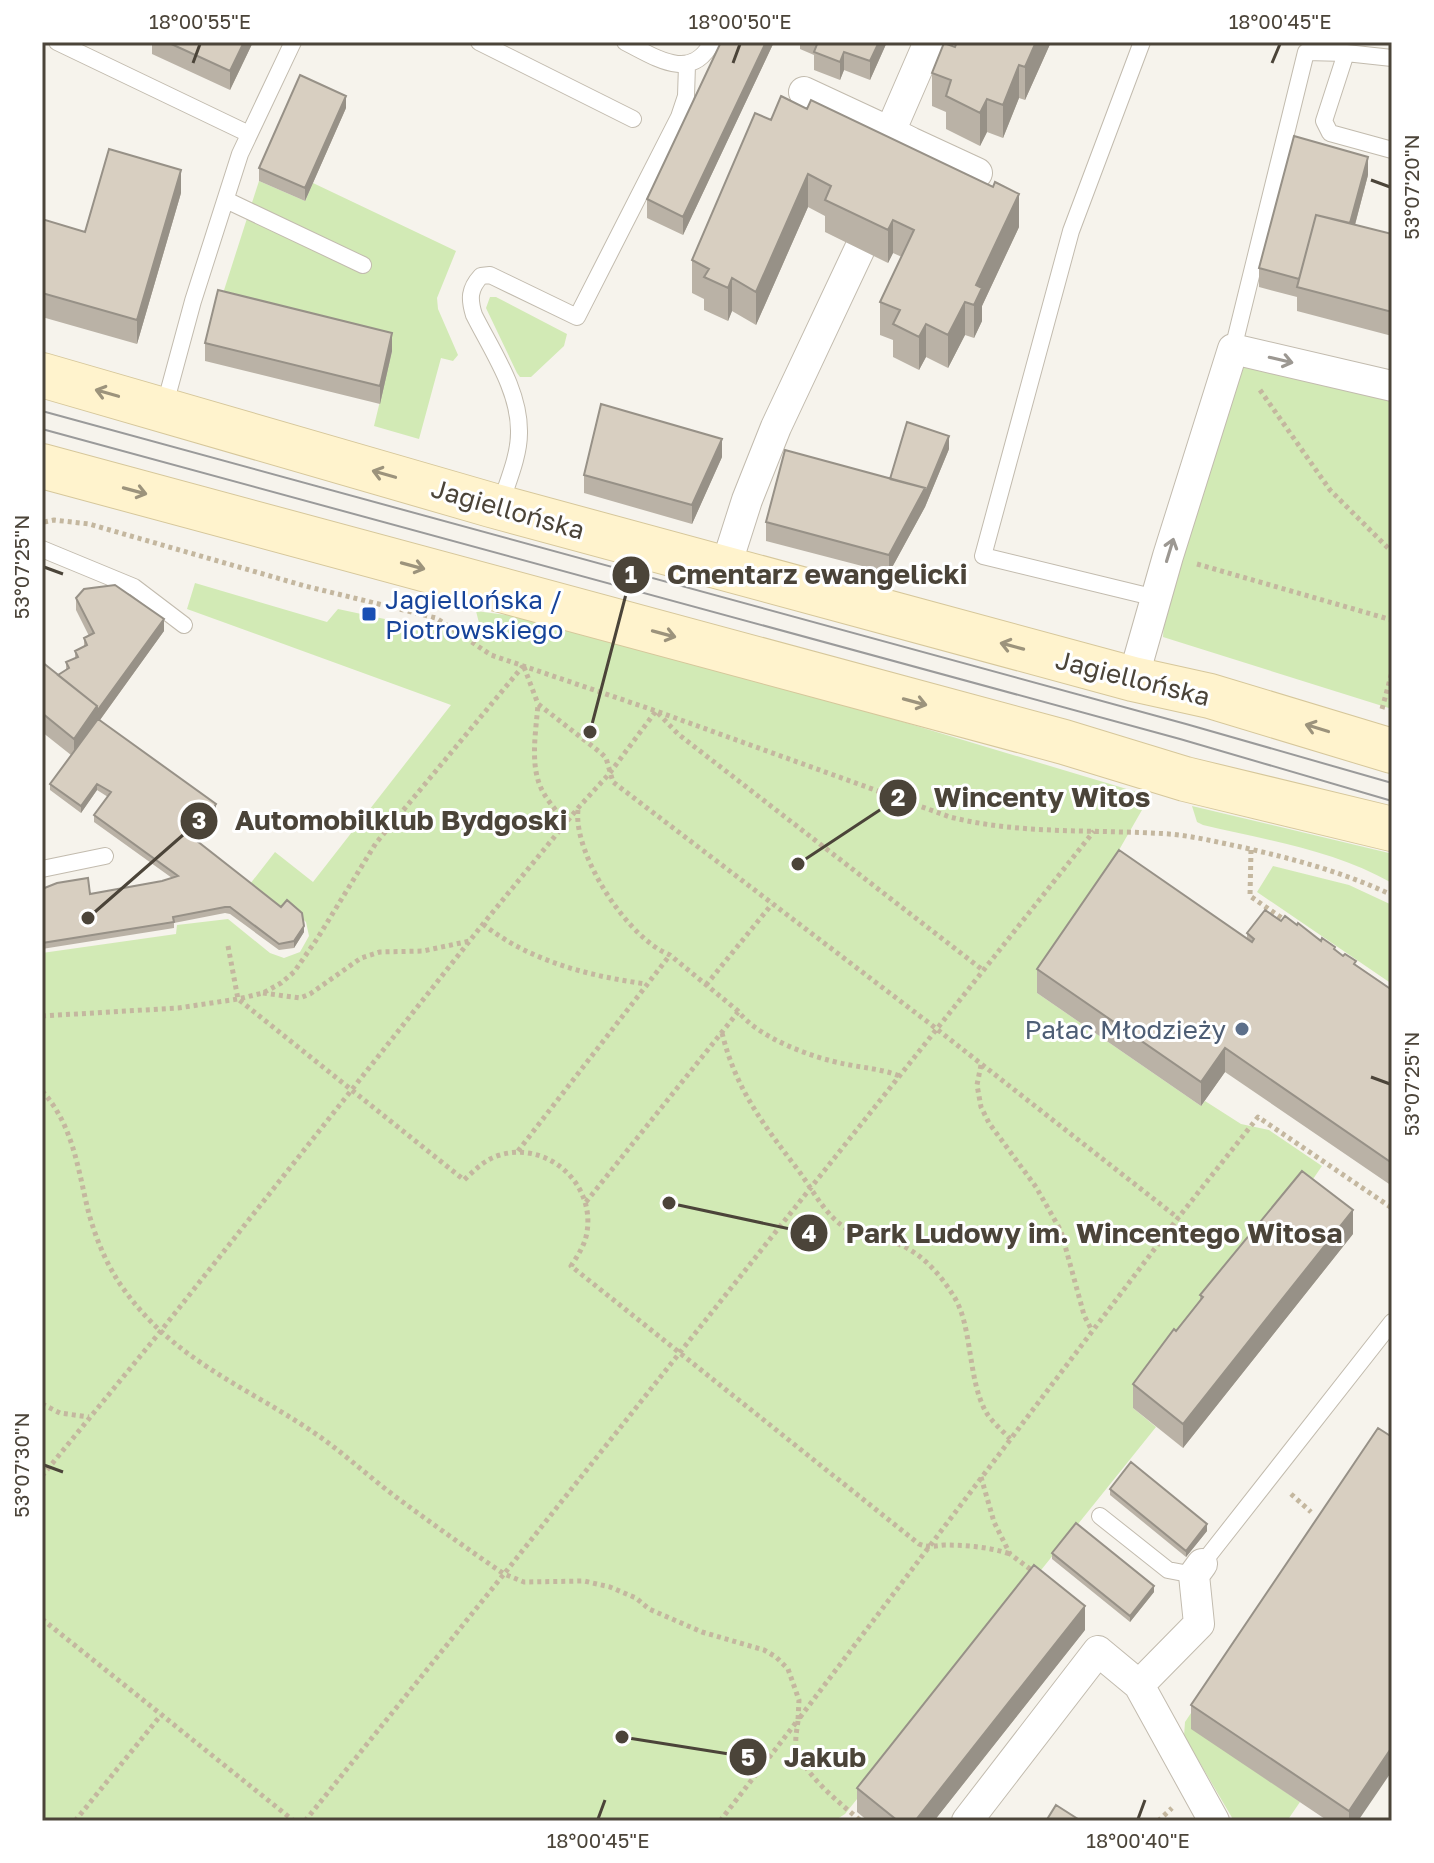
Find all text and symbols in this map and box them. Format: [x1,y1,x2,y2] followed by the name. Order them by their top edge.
[149,9,251,33] text: 18°00'55"E
[689,9,791,33] text: 18°00'50"E
[1229,9,1331,33] text: 18°00'45"E
[1399,134,1423,240] text: 53°07'20"N
[1268,354,1293,369] one-way arrow
[95,385,120,399] one-way arrow
[371,466,397,481] one-way arrow
[428,472,588,546] street label: Jagiellońska
[122,484,148,499] one-way arrow
[9,515,33,619] text: 53°07'25"N
[1163,538,1178,564] one-way arrow
[611,549,984,601] callout: Cmentarz ewangelicki
[667,557,967,590] text: Cmentarz ewangelicki
[625,559,637,588] text: 1
[400,560,426,575] one-way arrow
[385,584,563,645] place label: Jagiellońska / Piotrowskiego
[360,605,378,623] marker: Jagiellońska / Piotrowskiego
[651,628,677,643] one-way arrow
[1000,638,1026,653] one-way arrow
[1053,644,1213,712] street label: Jagiellońska
[902,695,928,710] one-way arrow
[1305,720,1331,735] one-way arrow
[878,772,1166,824] callout: Wincenty Witos
[934,780,1150,813] text: Wincenty Witos
[891,782,905,811] text: 2
[179,795,584,847] callout: Automobilklub Bydgoski
[235,803,567,836] text: Automobilklub Bydgoski
[192,805,206,834] text: 3
[1024,1014,1226,1045] place label: Pałac Młodzieży
[1233,1020,1251,1038] marker: Pałac Młodzieży
[1399,1032,1423,1136] text: 53°07'25"N
[789,1207,1359,1259] callout: Park Ludowy im. Wincentego Witosa
[845,1216,1343,1249] text: Park Ludowy im. Wincentego Witosa
[802,1218,817,1247] text: 4
[9,1412,33,1518] text: 53°07'30"N
[728,1731,882,1783] callout: Jakub
[784,1740,866,1773] text: Jakub
[741,1742,755,1771] text: 5
[547,1828,649,1852] text: 18°00'45"E
[1086,1828,1190,1852] text: 18°00'40"E

